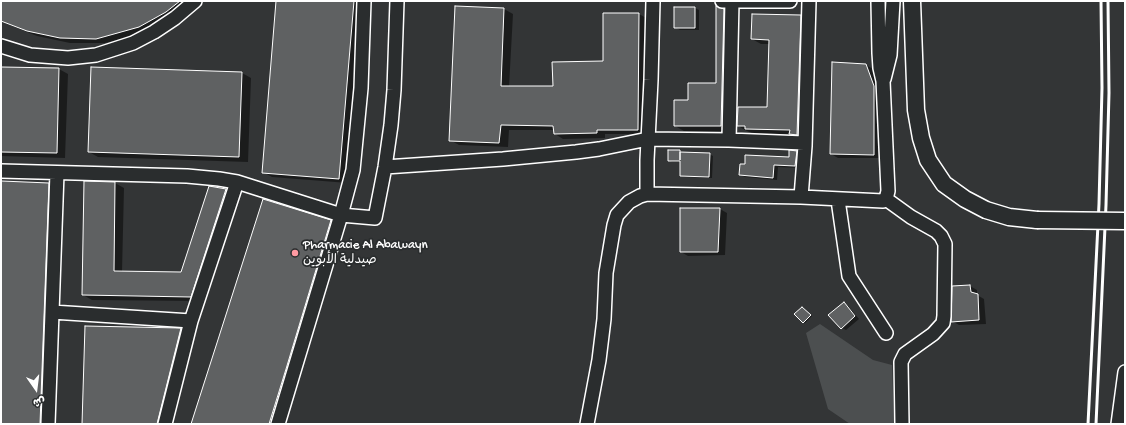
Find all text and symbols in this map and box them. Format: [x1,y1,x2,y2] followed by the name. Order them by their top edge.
[303,238,428,269] place label: Pharmacie Al Abawayn صيدلية الأبوين
[290,248,300,258] marker: Pharmacie Al Abawayn صيدلية الأبوين
[16,369,56,409] north arrow
[32,393,46,408] text: ش

